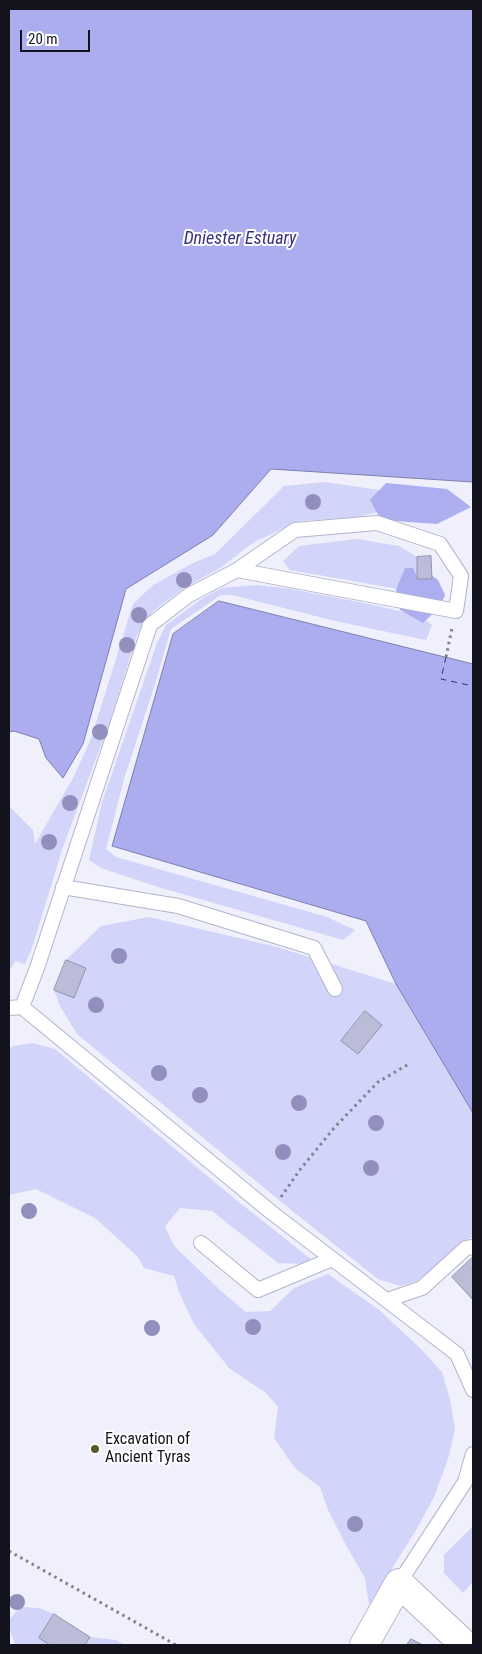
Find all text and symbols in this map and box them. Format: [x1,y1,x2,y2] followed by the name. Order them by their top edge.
[22,20,92,52] scale bar
[28,30,58,48] text: 20 m
[184,228,296,250] water label: Dniester Estuary
[105,1430,191,1468] place label: Excavation of Ancient Tyras
[89,1443,101,1455] marker: Excavation of Ancient Tyras

